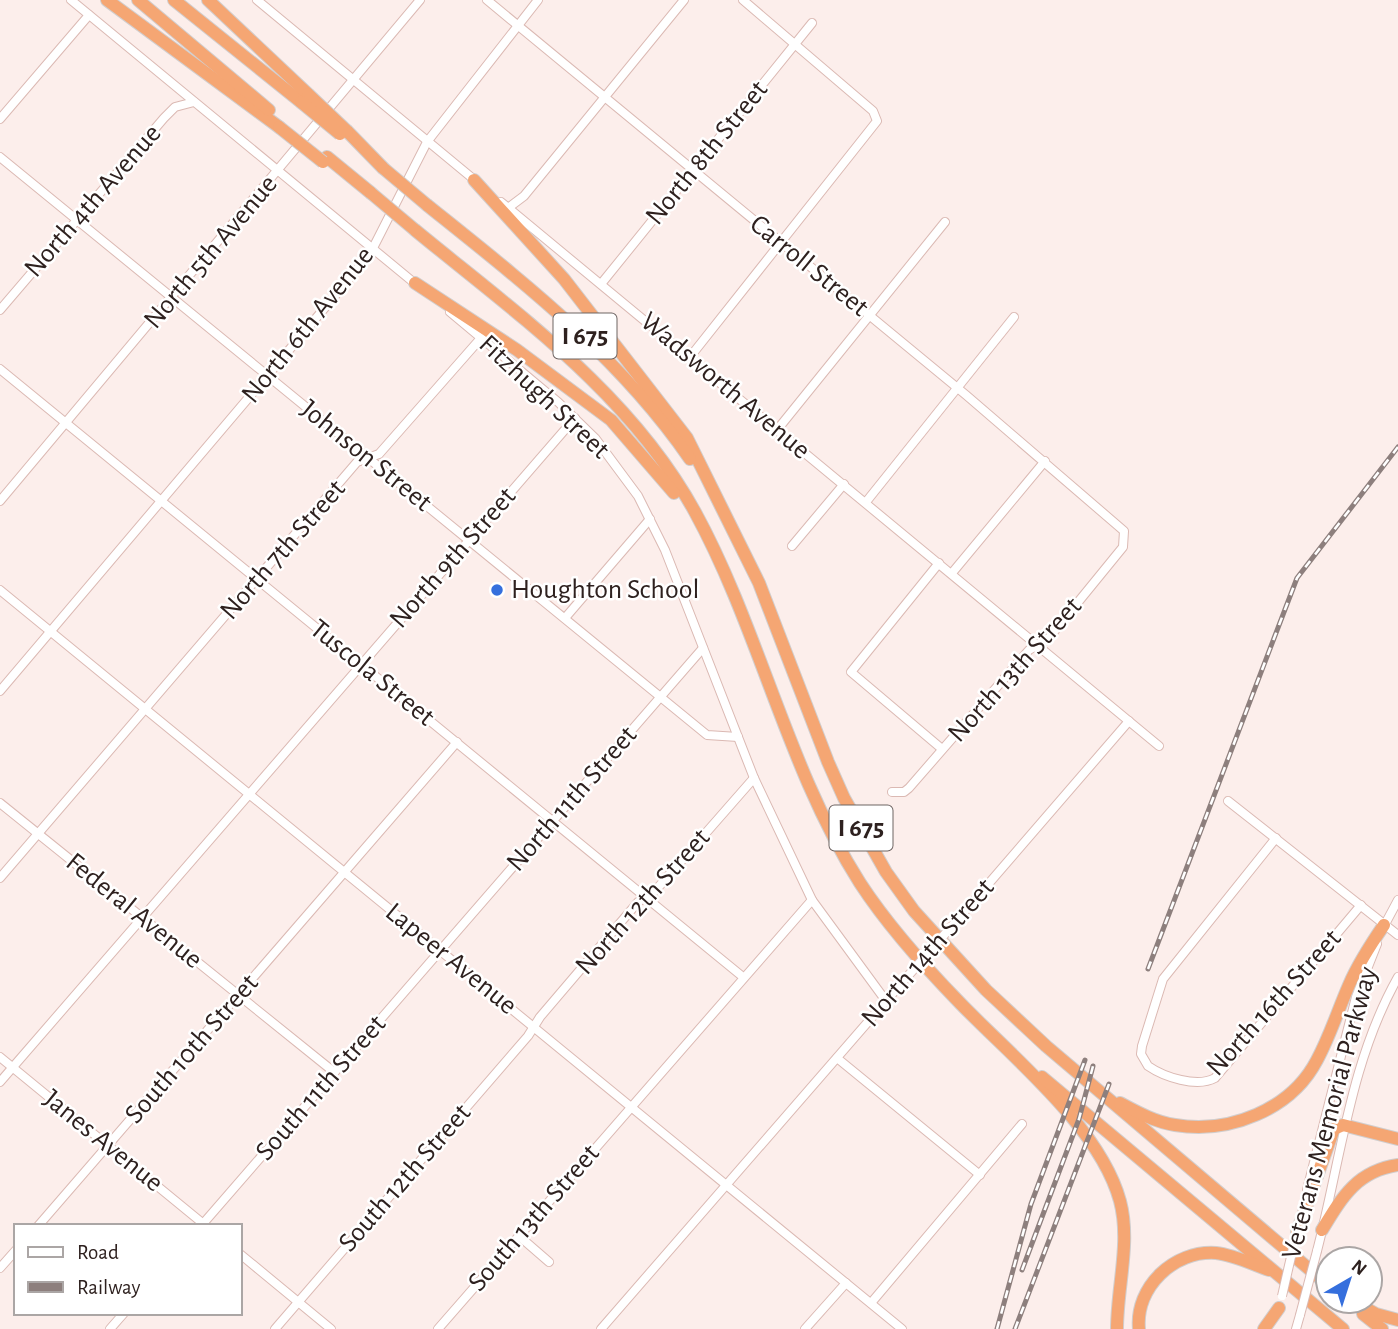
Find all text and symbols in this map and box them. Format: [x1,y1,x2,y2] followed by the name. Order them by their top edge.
[641,76,773,230] street label: North 8th Street
[19,119,167,283] street label: North 4th Avenue
[139,170,283,334] street label: North 5th Avenue
[744,210,874,322] street label: Carroll Street
[237,242,379,408] street label: North 6th Avenue
[635,307,815,465] street label: Wadsworth Avenue
[554,314,616,358] road number: I 675
[473,330,615,464] street label: Fitzhugh Street
[295,395,437,517] street label: Johnson Street
[215,475,351,625] street label: North 7th Street
[385,482,521,634] street label: North 9th Street
[511,576,699,604] place label: Houghton School
[489,582,505,598] marker: Houghton School
[943,592,1087,748] street label: North 13th Street
[304,615,440,731] street label: Tuscola Street
[502,721,642,877] street label: North 11th Street
[830,806,892,850] road number: I 675
[571,824,716,980] street label: North 12th Street
[61,848,207,974] street label: Federal Avenue
[856,873,1000,1032] street label: North 14th Street
[380,898,522,1020] street label: Lapeer Avenue
[1201,924,1347,1081] street label: North 16th Street
[1277,964,1383,1262] street label: Veterans Memorial Parkway
[120,969,264,1129] street label: South 10th Street
[251,1010,391,1166] street label: South 11th Street
[38,1085,168,1197] street label: Janes Avenue
[334,1099,476,1257] street label: South 12th Street
[463,1139,605,1297] street label: South 13th Street
[14,1224,242,1315] legend
[77,1242,119,1263] text: Road
[1314,1245,1384,1315] north arrow
[1348,1256,1370,1279] text: N
[77,1277,140,1298] text: Railway

